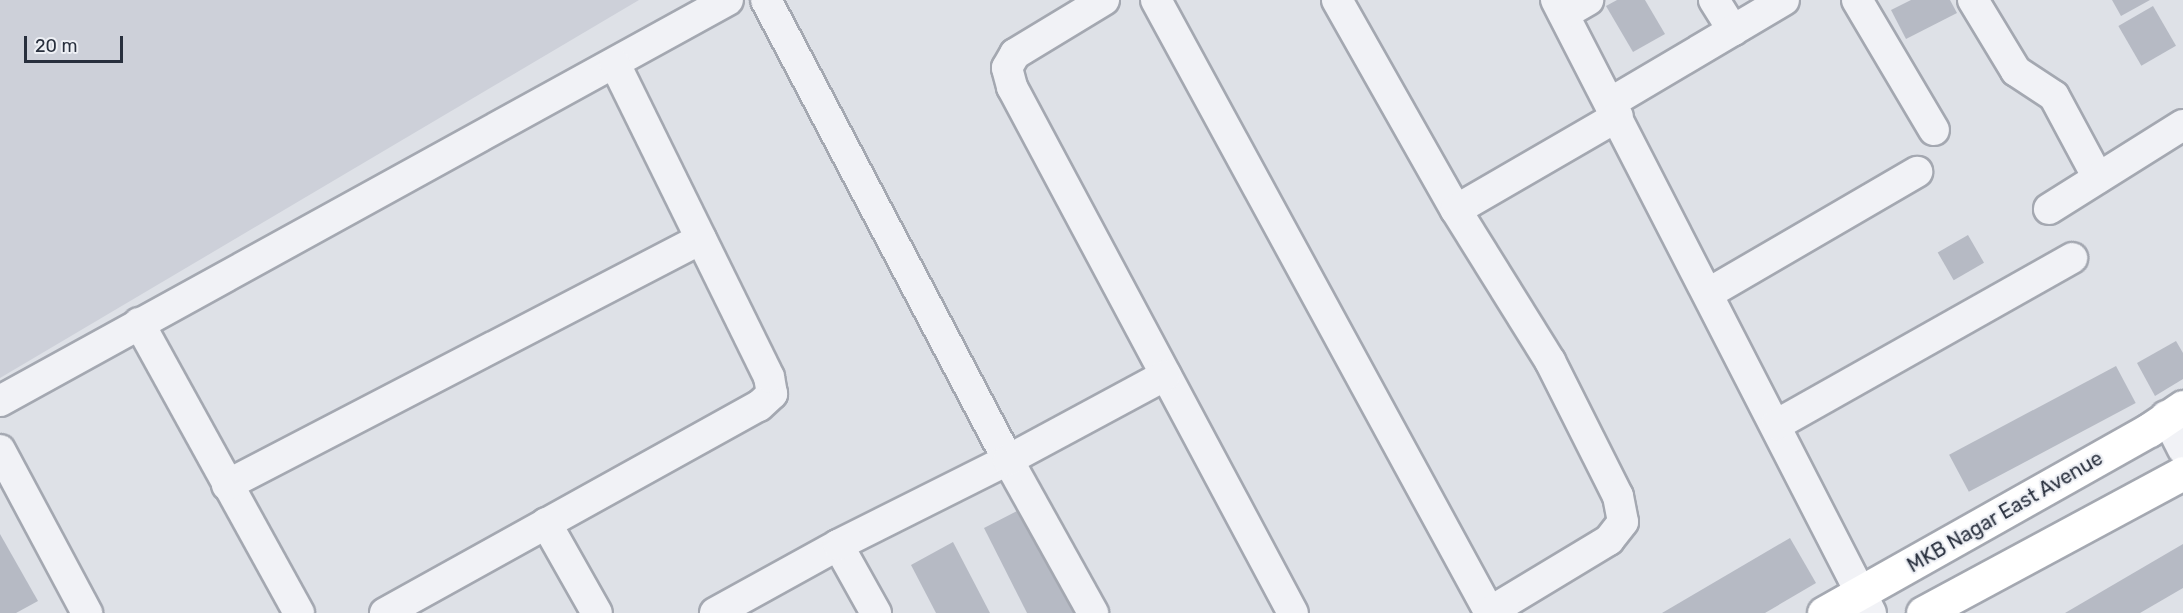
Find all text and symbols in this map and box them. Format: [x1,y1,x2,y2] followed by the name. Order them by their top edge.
[27,24,126,62] scale bar
[35,35,77,57] text: 20 m
[1903,446,2107,578] street label: MKB Nagar East Avenue

